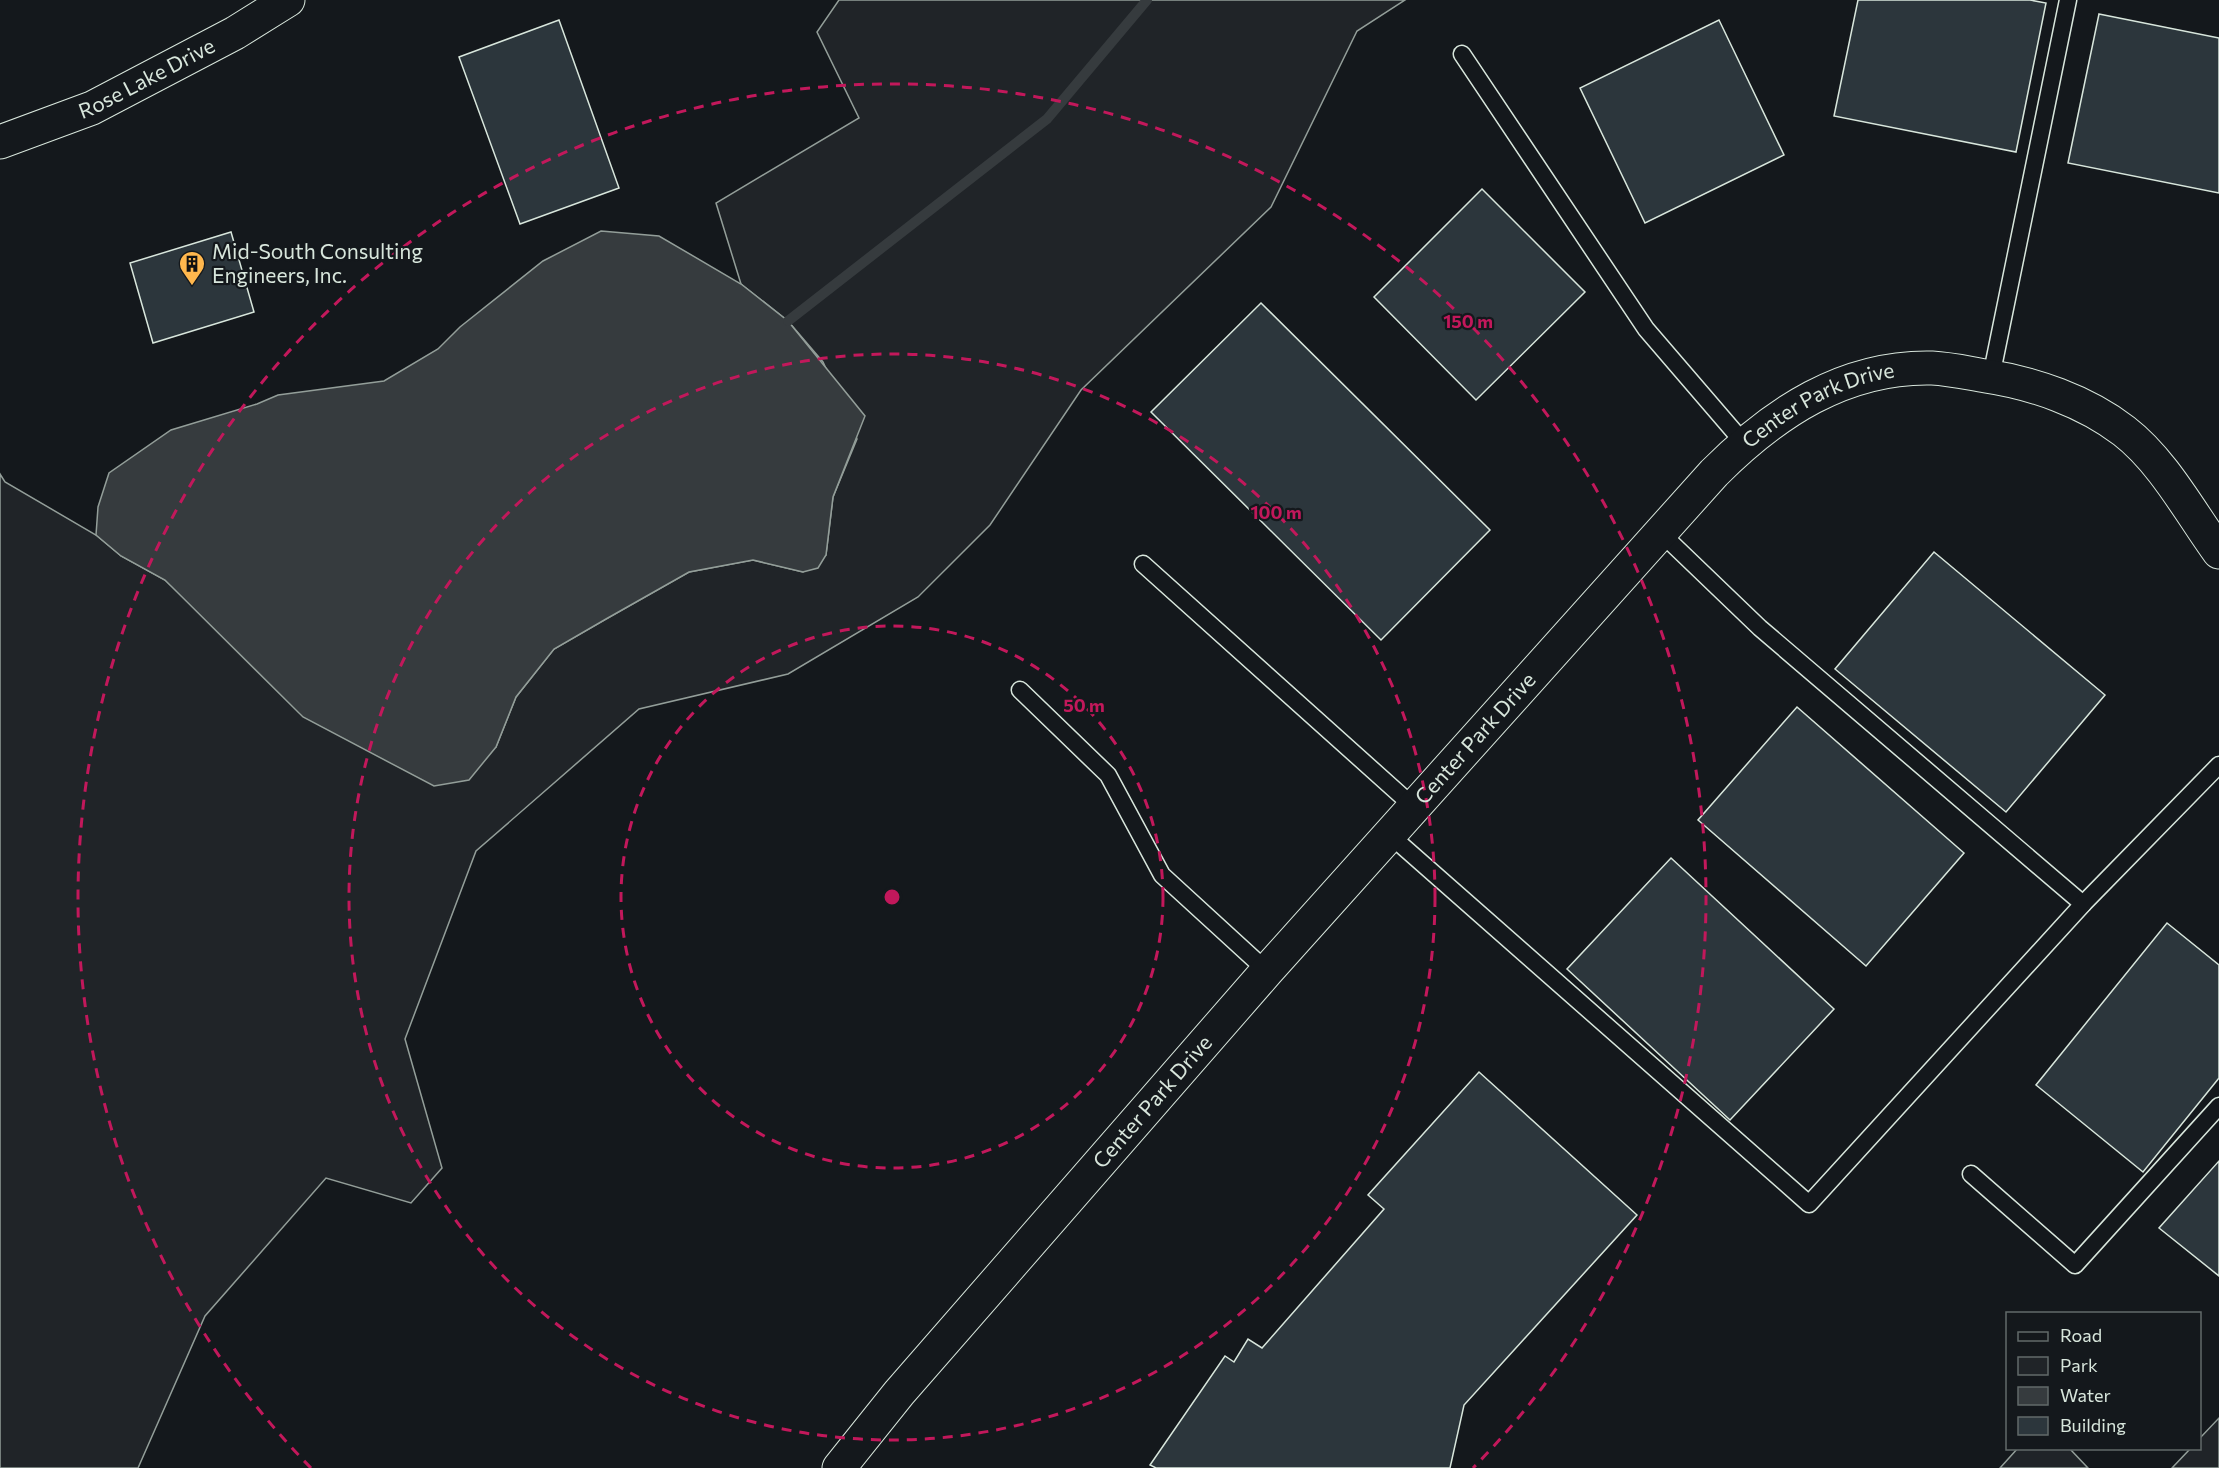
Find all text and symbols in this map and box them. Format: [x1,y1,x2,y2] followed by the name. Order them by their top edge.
[75,32,218,123] street label: Rose Lake Drive
[212,238,423,287] place label: Mid-South Consulting Engineers, Inc.
[177,249,207,287] building icon: Mid-South Consulting Engineers, Inc.
[1443,310,1493,332] text: 150 m
[1736,356,1896,452] street label: Center Park Drive
[1250,501,1302,523] text: 100 m
[1409,667,1540,809] street label: Center Park Drive
[1063,694,1105,716] text: 50 m
[882,887,902,907] centre of rings
[1087,1030,1216,1173] street label: Center Park Drive
[2006,1312,2201,1450] legend
[2060,1324,2102,1346] text: Road
[2060,1354,2098,1376] text: Park
[2060,1384,2111,1406] text: Water
[2060,1414,2126,1436] text: Building

